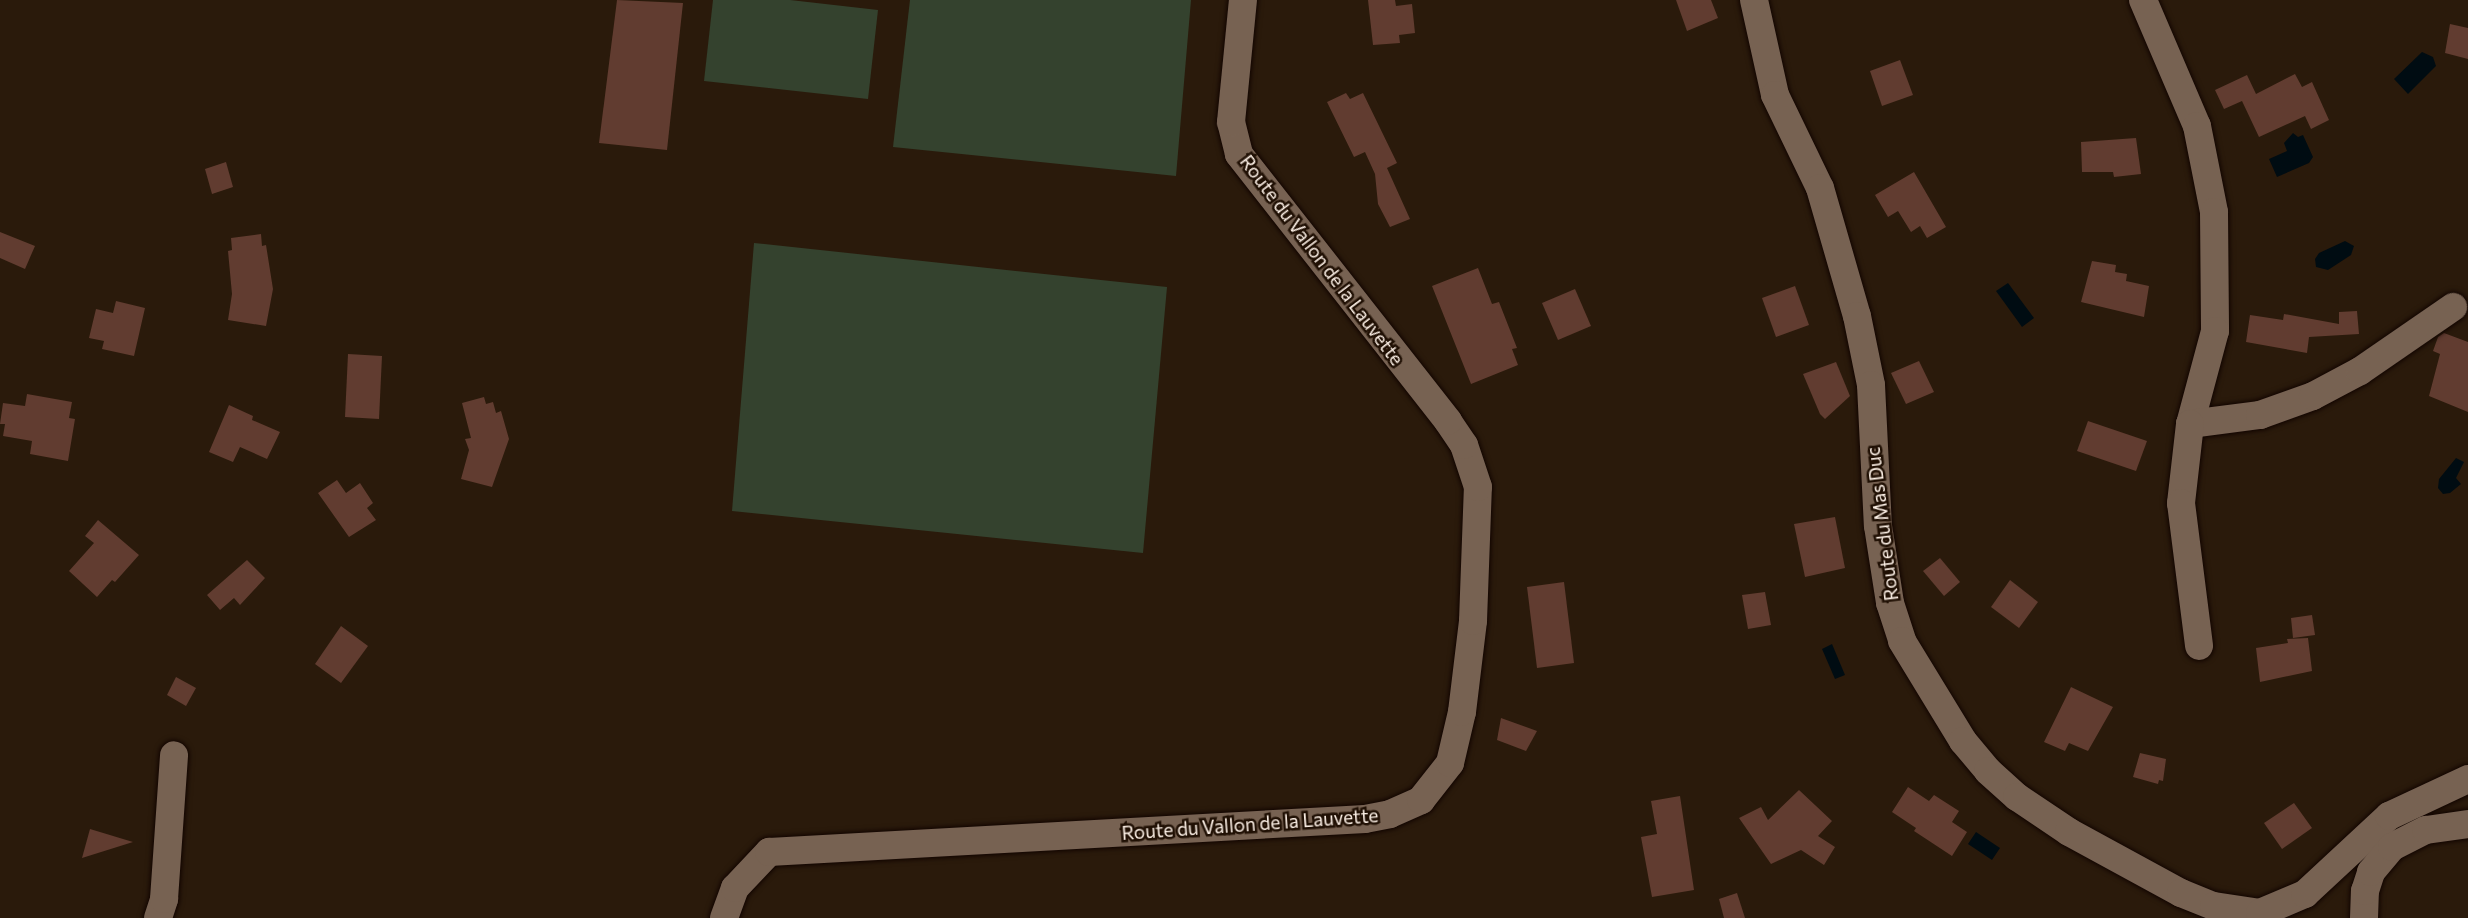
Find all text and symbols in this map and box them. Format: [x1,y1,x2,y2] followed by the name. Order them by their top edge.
[1235,150,1409,370] street label: Route du Vallon de la Lauvette
[1861,446,1903,602] street label: Route du Mas Duc
[1121,804,1379,844] street label: Route du Vallon de la Lauvette

